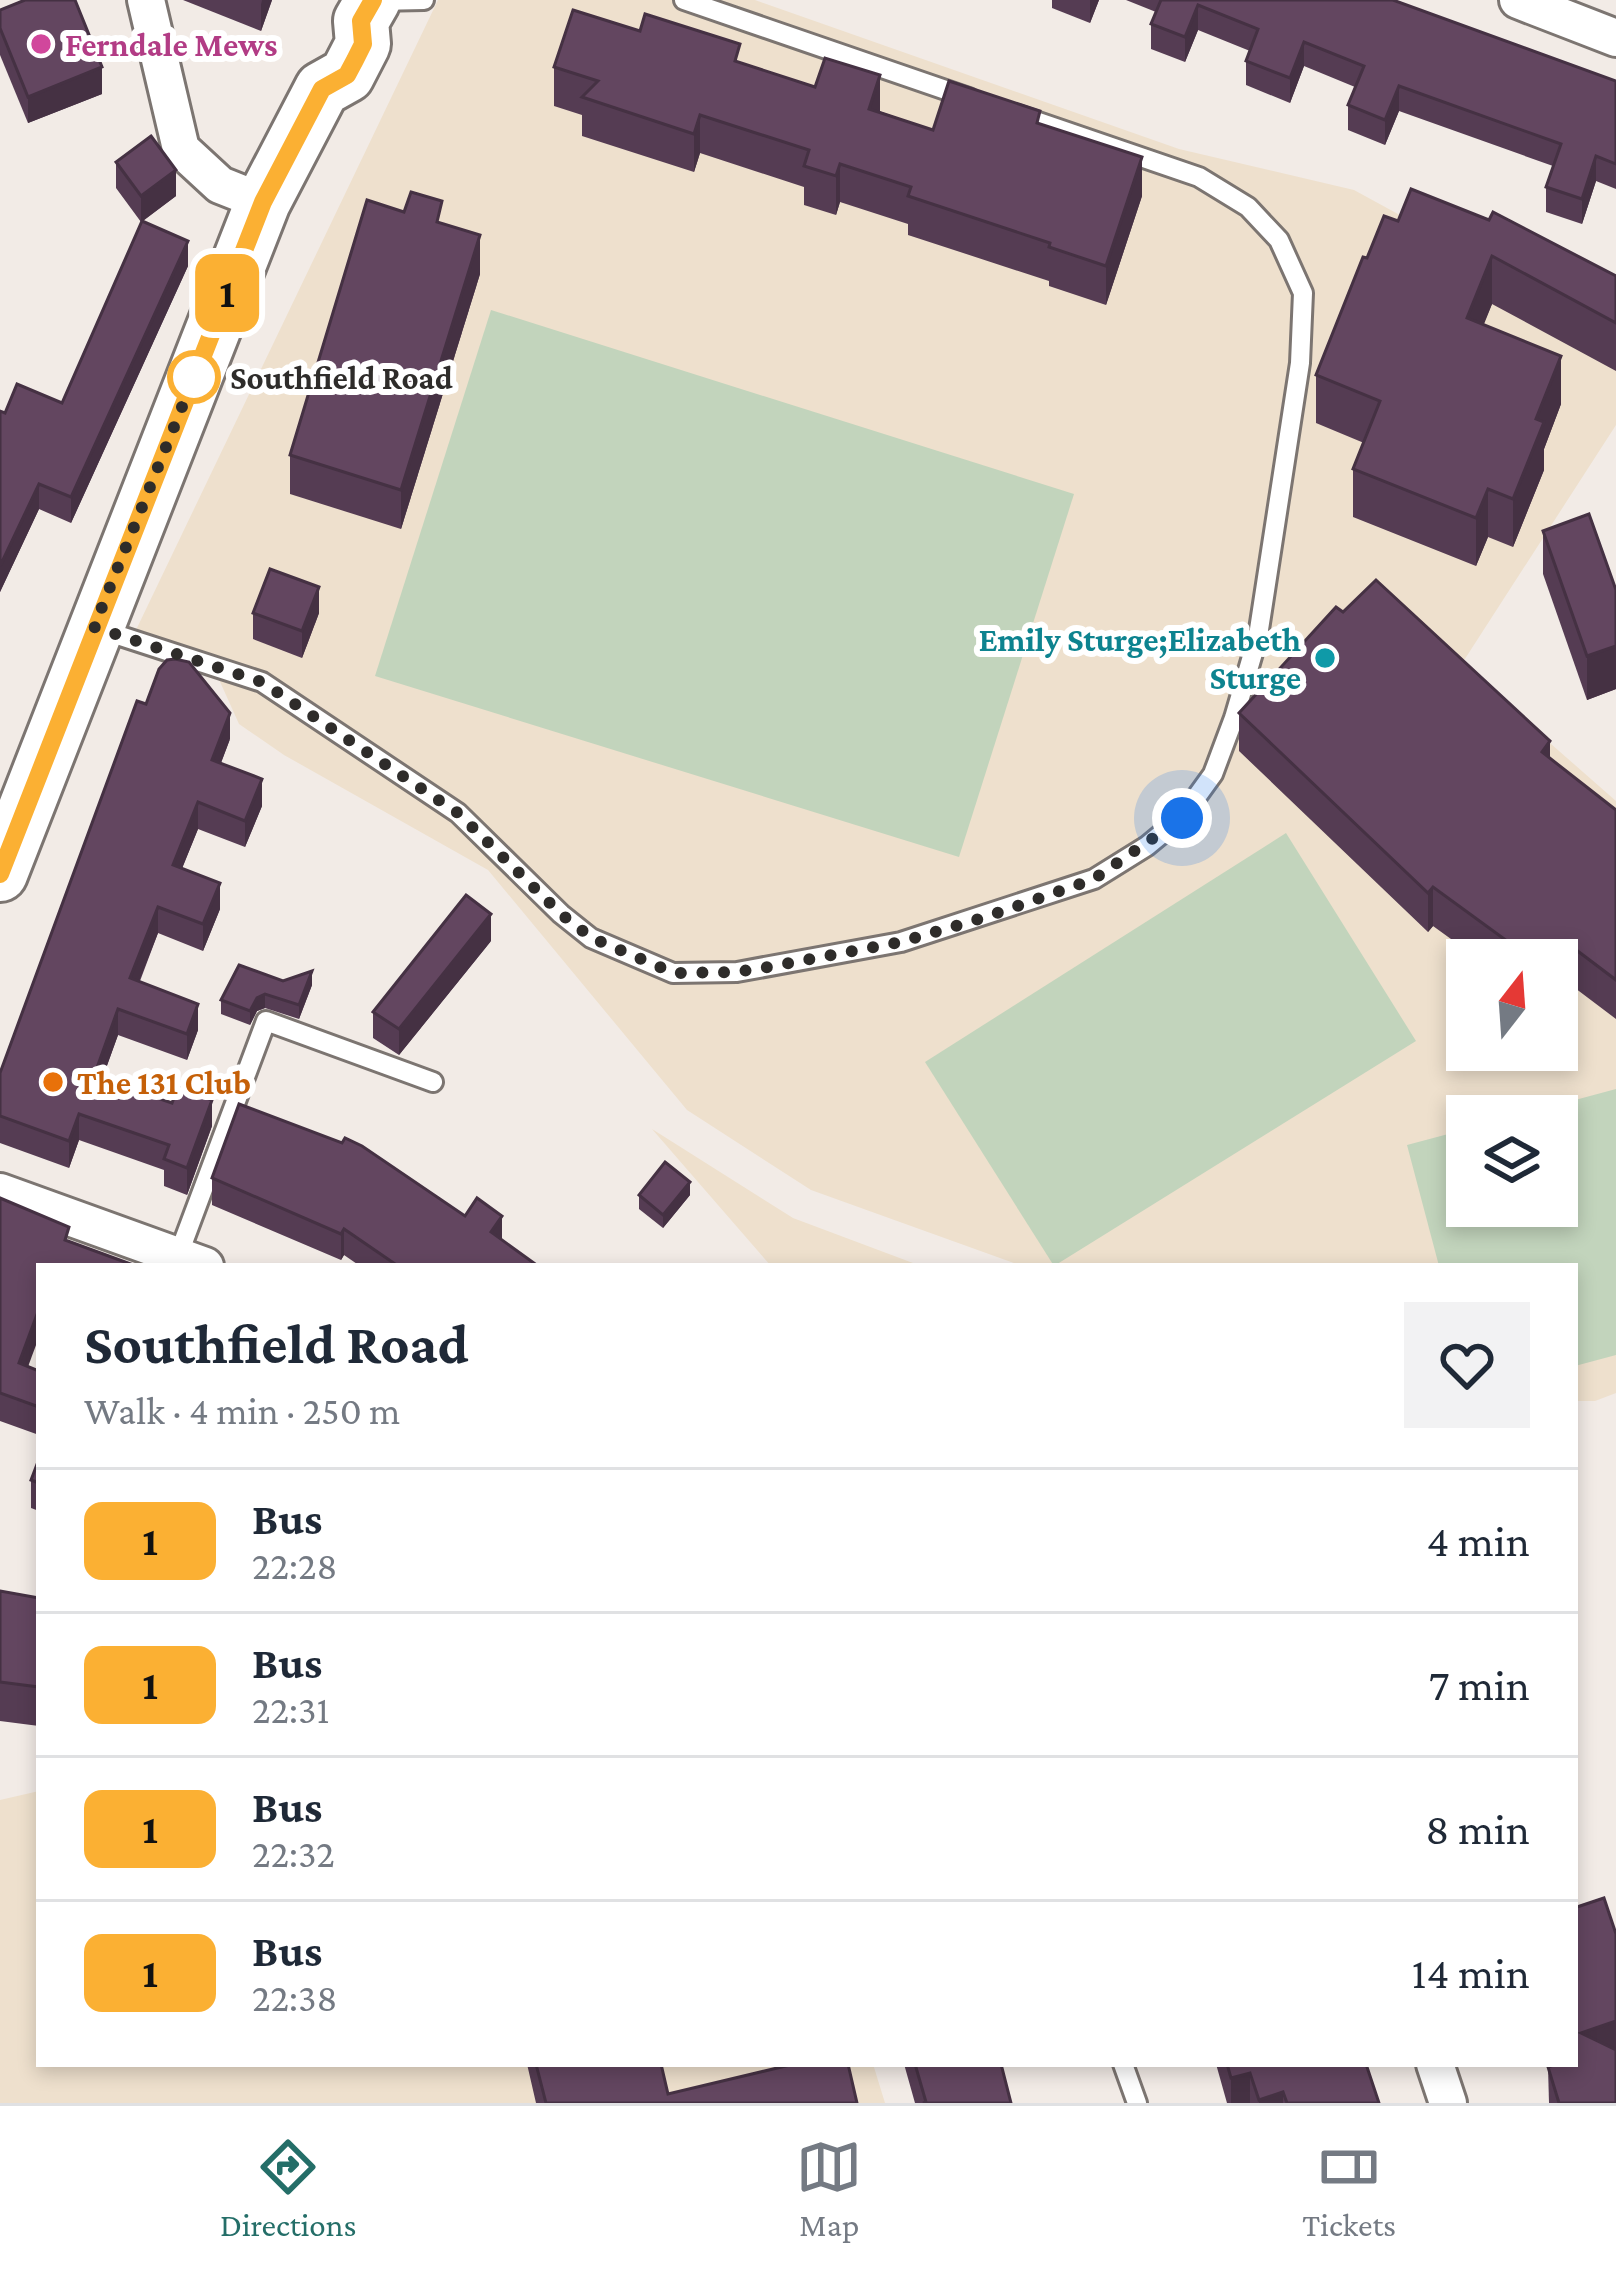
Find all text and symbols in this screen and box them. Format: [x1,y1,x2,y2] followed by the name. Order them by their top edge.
[65,26,277,63] place label: Ferndale Mews
[28,31,54,57] marker: Ferndale Mews
[188,254,266,332] line badge: 1
[219,269,235,316] text: 1
[169,352,219,402] marker: Southfield Road
[230,359,453,396] place label: Southfield Road
[979,621,1301,696] place label: Emily Sturge;Elizabeth Sturge
[1312,645,1338,671] marker: Emily Sturge;Elizabeth Sturge
[1152,788,1212,848] your location
[1446,939,1578,1071] north arrow
[1446,939,1578,1227] map controls
[77,1064,251,1101] place label: The 131 Club
[40,1069,66,1095] marker: The 131 Club
[1446,1095,1578,1227] button: layers
[1404,1302,1530,1428] button: heart
[84,1312,469,1375] text: Southfield Road
[84,1389,400,1432] text: Walk · 4 min · 250 m
[252,1494,322,1544] text: Bus
[1426,1516,1530,1566] text: 4 min
[142,1517,158,1564] text: 1
[252,1544,337,1587] text: 22:28
[252,1638,322,1688] text: Bus
[1429,1660,1530,1710] text: 7 min
[142,1661,158,1708] text: 1
[252,1688,329,1731] text: 22:31
[252,1782,322,1832] text: Bus
[1425,1804,1530,1854] text: 8 min
[142,1805,158,1852] text: 1
[252,1832,335,1875] text: 22:32
[252,1926,322,1976] text: Bus
[1412,1948,1530,1998] text: 14 min
[142,1949,158,1996] text: 1
[252,1976,337,2019] text: 22:38
[220,2134,356,2243] tab: Directions
[796,2134,862,2243] tab: Map
[1302,2134,1396,2243] tab: Tickets

